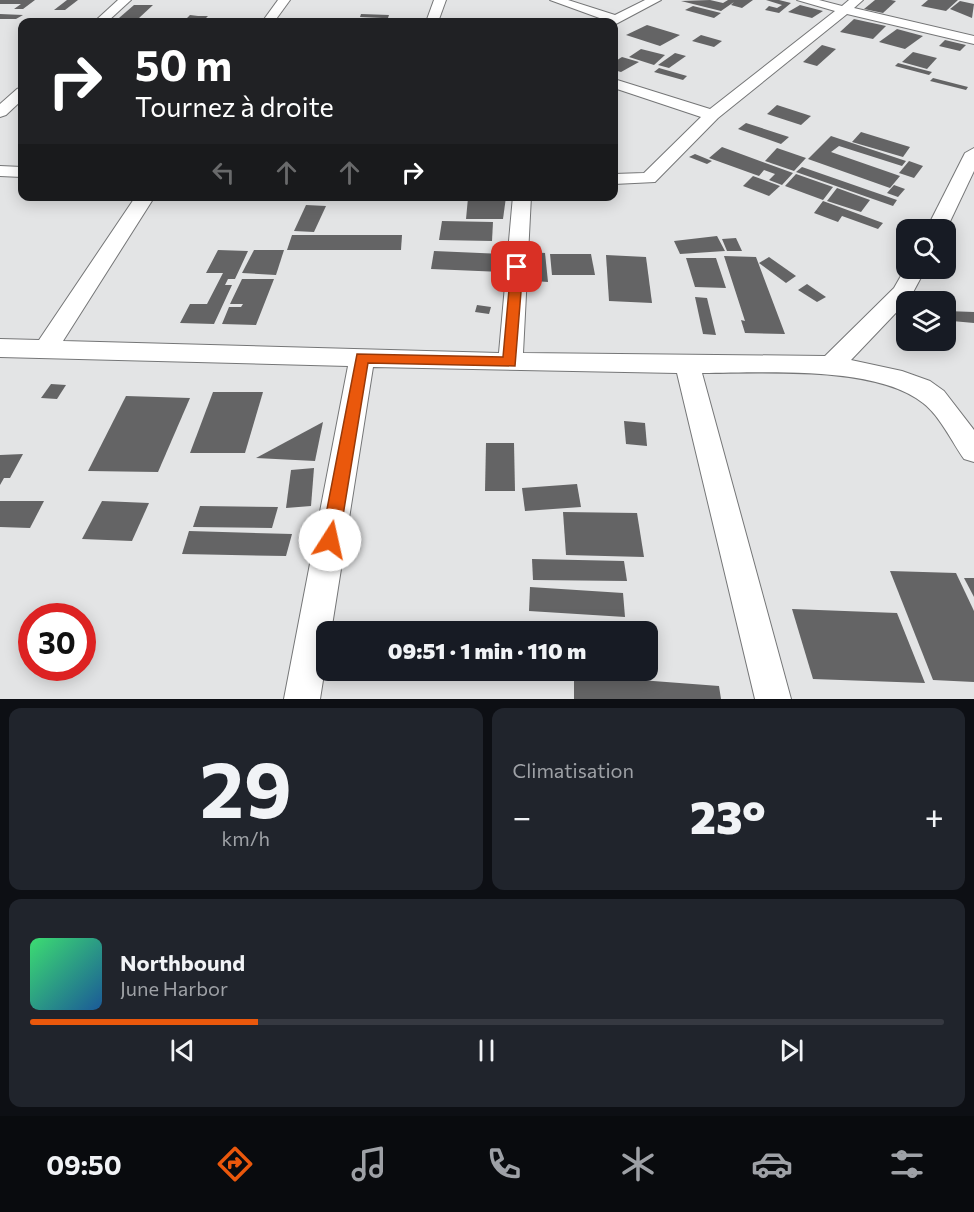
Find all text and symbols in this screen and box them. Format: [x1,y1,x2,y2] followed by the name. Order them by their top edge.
[135,38,232,90] text: 50 m
[36,42,114,120] icon: right
[135,90,334,123] text: Tournez à droite
[207,156,240,189] icon: left
[270,156,303,189] icon: ahead
[333,156,366,189] icon: ahead
[396,156,429,189] icon: right
[896,219,956,351] map controls
[896,219,956,279] button: search
[491,241,542,292] pin
[500,250,533,283] icon: arrive
[896,291,956,351] button: layers
[298,508,362,572] position arrow
[18,603,96,681] speed limit sign: 30
[388,637,586,664] text: 09:51 · 1 min · 110 m
[200,739,292,834] text: 29
[513,758,634,782] text: Climatisation
[690,788,766,843] text: 23°
[513,795,531,836] text: −
[925,795,944,836] text: +
[221,826,270,850] text: km/h
[120,949,245,976] text: Northbound
[120,976,228,1000] text: June Harbor
[166,1034,199,1067] icon: previous
[470,1034,503,1067] icon: pause
[775,1034,808,1067] icon: next
[214,1143,256,1185] icon: directions
[348,1143,390,1185] icon: music
[483,1143,525,1185] icon: phone
[617,1143,659,1185] icon: climate
[751,1143,793,1185] icon: car
[886,1143,928,1185] icon: filters
[46,1148,122,1181] text: 09:50

